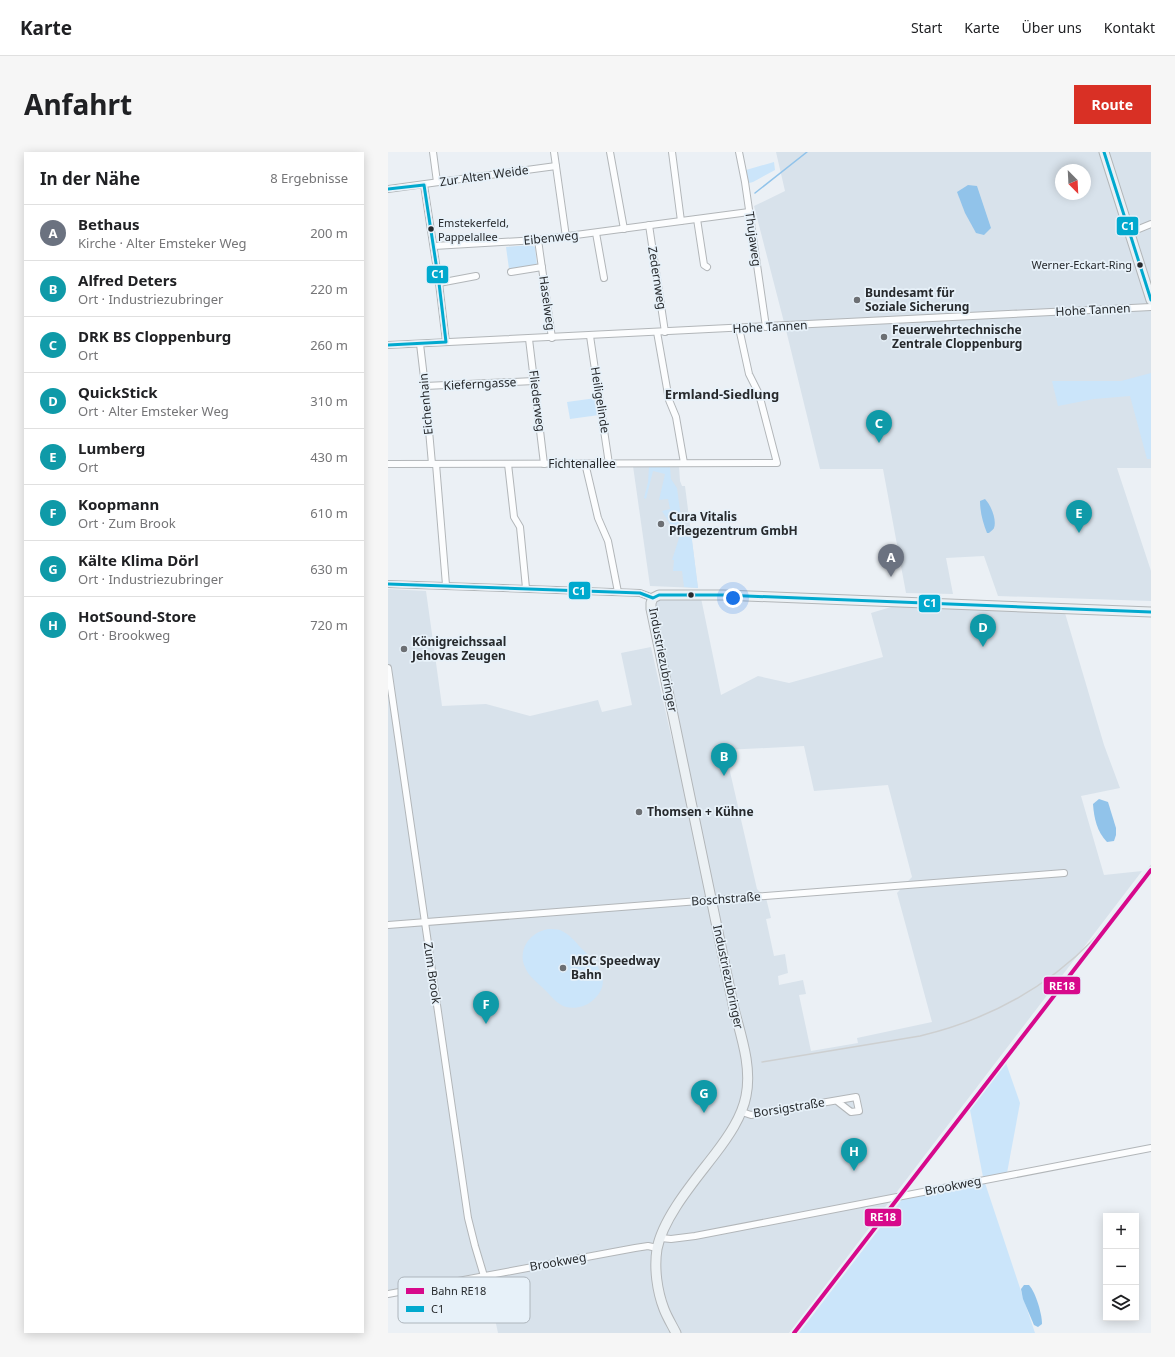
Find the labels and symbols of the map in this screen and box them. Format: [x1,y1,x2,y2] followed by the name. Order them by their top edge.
[438,161,530,190] street label: Zur Alten Weide
[1055,164,1091,200] north arrow
[741,211,766,267] street label: Thujaweg
[438,215,509,244] place label: Emstekerfeld, Pappelallee
[1116,216,1139,236] line badge: C1
[1121,218,1135,233] text: C1
[426,224,436,234] marker: Emstekerfeld, Pappelallee
[523,226,579,249] street label: Eibenweg
[644,245,671,311] street label: Zedernweg
[1031,257,1132,272] place label: Werner-Eckart-Ring
[1135,260,1145,270] marker: Werner-Eckart-Ring
[426,265,449,284] line badge: C1
[431,266,445,281] text: C1
[535,275,560,331] street label: Haselweg
[865,284,969,315] place label: Bundesamt für Soziale Sicherung
[852,295,862,305] marker: Bundesamt für Soziale Sicherung
[1055,299,1131,320] street label: Hohe Tannen
[732,316,808,337] street label: Hohe Tannen
[892,321,1022,352] place label: Feuerwehrtechnische Zentrale Cloppenburg
[879,332,889,342] marker: Feuerwehrtechnische Zentrale Cloppenburg
[587,366,614,434] street label: Heiligelinde
[525,369,550,433] street label: Fliederweg
[414,373,437,436] street label: Eichenhain
[443,373,517,394] street label: Kieferngasse
[665,385,779,403] district label: Ermland-Siedlung
[866,410,892,443] pin: C
[548,455,616,472] street label: Fichtenallee
[1066,500,1092,533] pin: E
[669,508,798,539] place label: Cura Vitalis Pflegezentrum GmbH
[656,519,666,529] marker: Cura Vitalis Pflegezentrum GmbH
[878,544,904,577] pin: A
[568,581,591,600] line badge: C1
[572,583,586,598] text: C1
[723,588,743,608] your location
[686,590,696,600] unlabelled marker
[918,594,941,613] line badge: C1
[923,595,937,610] text: C1
[645,606,682,714] street label: Industriezubringer
[970,614,996,647] pin: D
[411,633,506,664] place label: Königreichssaal Jehovas Zeugen
[399,644,409,654] marker: Königreichssaal Jehovas Zeugen
[711,743,737,776] pin: B
[647,803,754,820] place label: Thomsen + Kühne
[634,807,644,817] marker: Thomsen + Kühne
[691,888,762,909] street label: Boschstraße
[709,923,748,1031] street label: Industriezubringer
[420,941,445,1005] street label: Zum Brook
[571,952,660,983] place label: MSC Speedway Bahn
[558,963,568,973] marker: MSC Speedway Bahn
[1043,976,1081,995] line badge: RE18
[1049,978,1075,993] text: RE18
[473,991,499,1024] pin: F
[691,1080,717,1113] pin: G
[752,1093,826,1122] street label: Borsigstraße
[841,1138,867,1171] pin: H
[923,1172,983,1199] street label: Brookweg
[864,1208,902,1227] line badge: RE18
[870,1209,896,1224] text: RE18
[528,1248,587,1275] street label: Brookweg
[398,1277,530,1323] legend
[431,1283,486,1298] text: Bahn RE18
[431,1301,444,1316] text: C1

